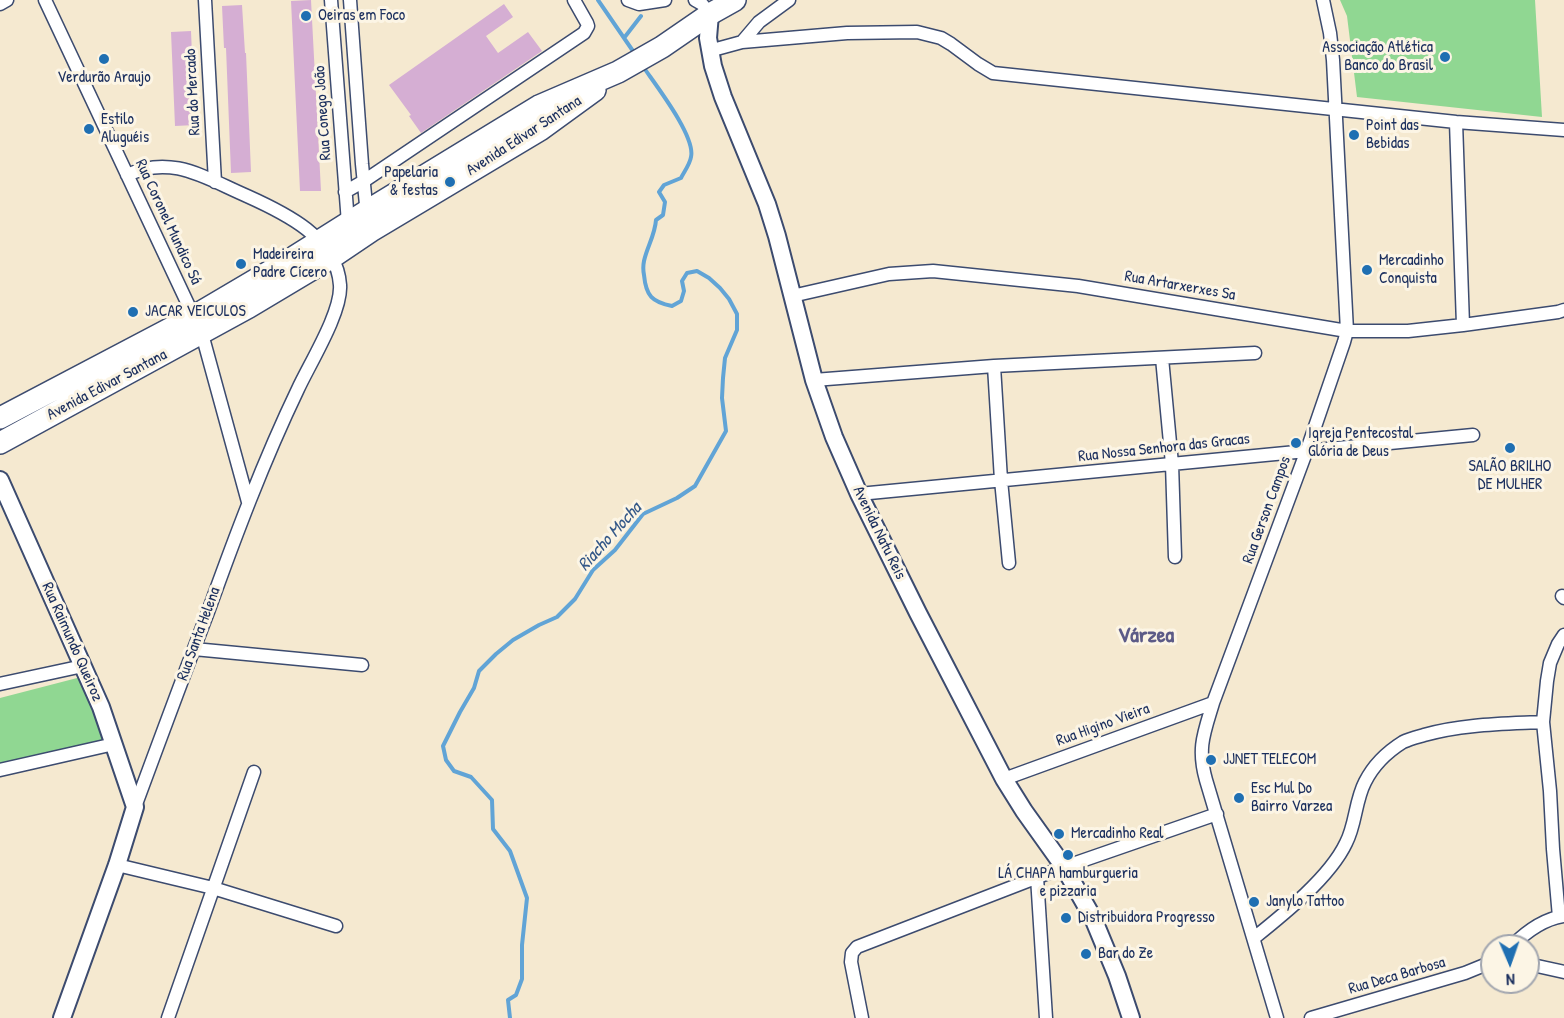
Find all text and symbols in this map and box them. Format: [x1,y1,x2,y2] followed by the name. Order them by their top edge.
[318,6,405,26] place label: Oeiras em Foco
[299,9,313,23] marker: Oeiras em Foco
[1322,38,1433,76] place label: Associação Atlética Banco do Brasil
[181,48,205,136] street label: Rua do Mercado
[1438,50,1452,64] marker: Associação Atlética Banco do Brasil
[97,52,111,66] marker: Verdurão Araujo
[310,65,336,161] street label: Rua Conego João
[57,68,151,88] place label: Verdurão Araujo
[463,92,585,180] street label: Avenida Edivar Santana
[101,110,149,148] place label: Estilo Aluguéis
[1366,116,1419,154] place label: Point das Bebidas
[82,122,96,136] marker: Estilo Aluguéis
[1347,128,1361,142] marker: Point das Bebidas
[131,156,205,288] street label: Rua Coronel Mundico Sá
[384,163,438,201] place label: Papelaria & festas
[443,175,457,189] marker: Papelaria & festas
[253,245,327,283] place label: Madeireira Padre Cícero
[1379,251,1444,289] place label: Mercadinho Conquista
[234,257,248,271] marker: Madeireira Padre Cícero
[1360,263,1374,277] marker: Mercadinho Conquista
[1123,267,1237,305] street label: Rua Artarxerxes Sa
[145,302,246,322] place label: JACAR VEICULOS
[126,305,140,319] marker: JACAR VEICULOS
[44,345,170,425] street label: Avenida Edivar Santana
[1308,424,1413,462] place label: Igreja Pentecostal Glória de Deus
[1077,429,1251,467] street label: Rua Nossa Senhora das Gracas
[1289,436,1303,450] marker: Igreja Pentecostal Glória de Deus
[1503,441,1517,455] marker: SALÃO BRILHO DE MULHER
[1239,454,1295,566] street label: Rua Gerson Campos
[1469,457,1551,495] place label: SALÃO BRILHO DE MULHER
[848,483,910,583] street label: Avenida Natu Reis
[574,498,646,576] water label: Riacho Mocha
[37,580,107,704] street label: Rua Raimundo Queiroz
[173,585,225,683] street label: Rua Santa Helena
[1118,623,1174,649] district label: Várzea
[1054,699,1152,751] street label: Rua Higino Vieira
[1223,750,1316,770] place label: JJNET TELECOM
[1204,753,1218,767] marker: JJNET TELECOM
[1251,779,1332,817] place label: Esc Mul Do Bairro Varzea
[1232,791,1246,805] marker: Esc Mul Do Bairro Varzea
[1071,824,1164,844] place label: Mercadinho Real
[1052,827,1066,841] marker: Mercadinho Real
[1061,848,1075,862] marker: LÁ CHAPA hamburgueria e pizzaria
[998,864,1138,902] place label: LÁ CHAPA hamburgueria e pizzaria
[1266,892,1344,912] place label: Janylo Tattoo
[1247,895,1261,909] marker: Janylo Tattoo
[1078,908,1215,928] place label: Distribuidora Progresso
[1059,911,1073,925] marker: Distribuidora Progresso
[1480,934,1540,994] north arrow
[1098,944,1153,964] place label: Bar do Ze
[1079,947,1093,961] marker: Bar do Ze
[1346,953,1448,999] street label: Rua Deca Barbosa
[1506,969,1515,991] text: N

